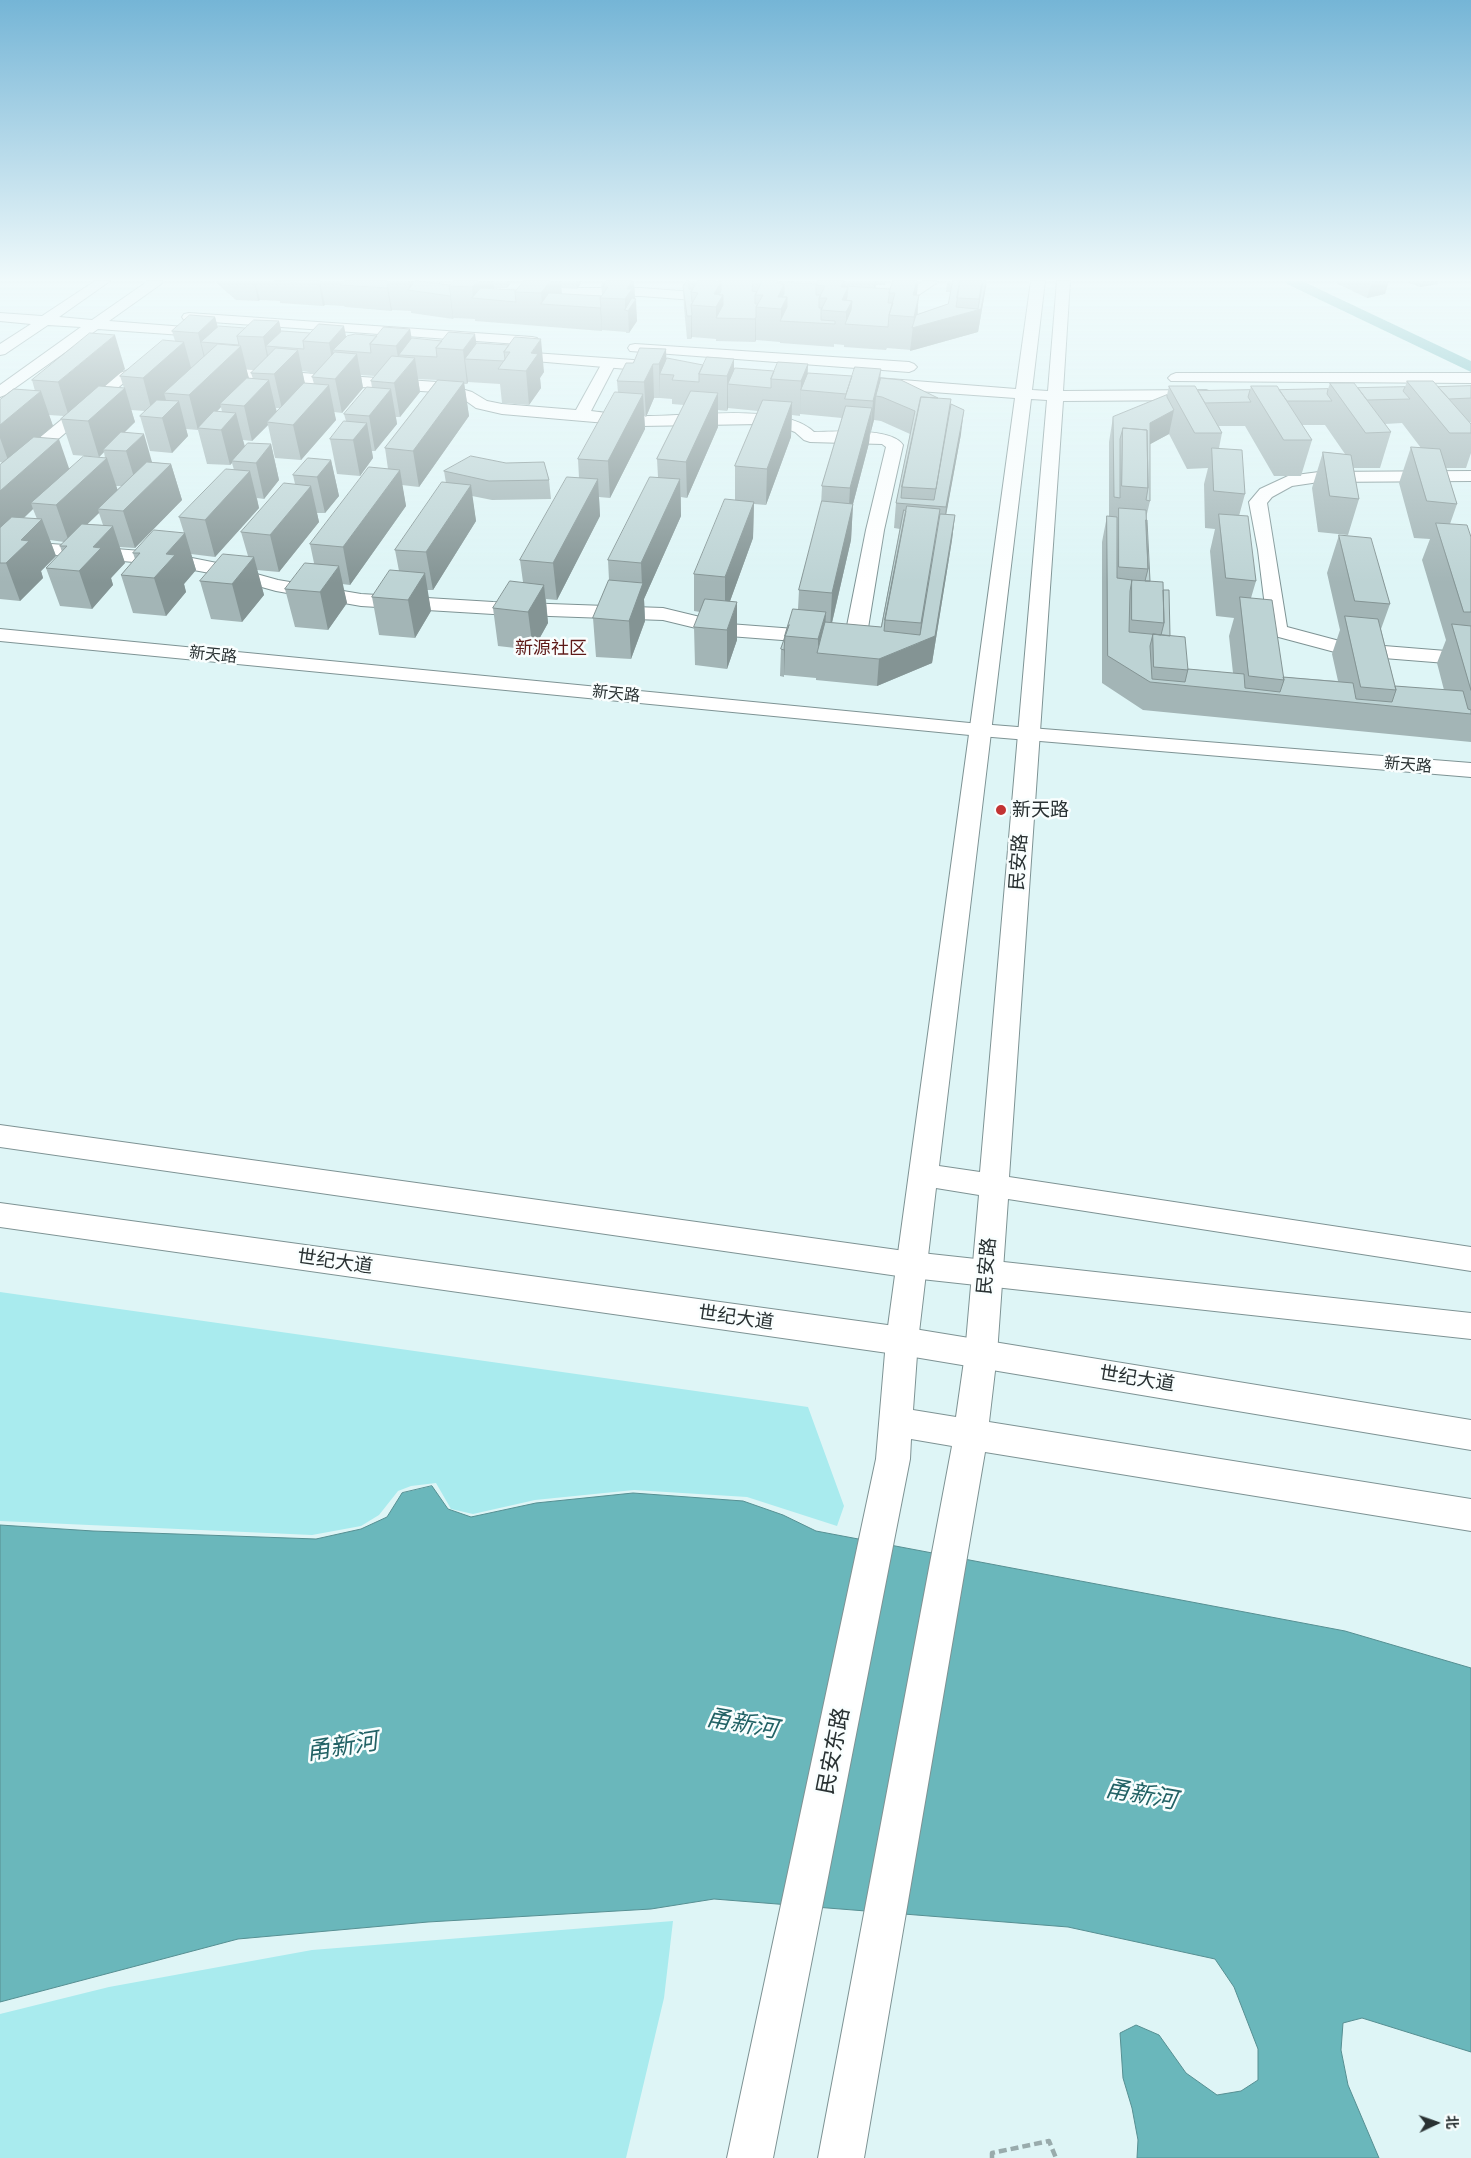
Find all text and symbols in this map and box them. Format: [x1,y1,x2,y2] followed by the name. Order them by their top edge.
[515,638,587,660] district label: 新源社区
[188,643,238,667] street label: 新天路
[591,682,641,706] street label: 新天路
[1383,753,1433,777] street label: 新天路
[1012,799,1069,821] place label: 新天路
[994,803,1008,817] marker: 新天路
[1006,833,1032,891] street label: 民安路
[973,1237,1001,1295] street label: 民安路
[296,1245,374,1279] street label: 世纪大道
[697,1301,775,1335] street label: 世纪大道
[1098,1362,1176,1396] street label: 世纪大道
[704,1704,780,1744] water label: 甬新河
[813,1705,855,1797] street label: 民安东路
[304,1727,380,1767] water label: 甬新河
[1103,1775,1179,1815] water label: 甬新河
[1411,2098,1461,2148] north arrow
[1444,2115,1458,2130] text: 北

